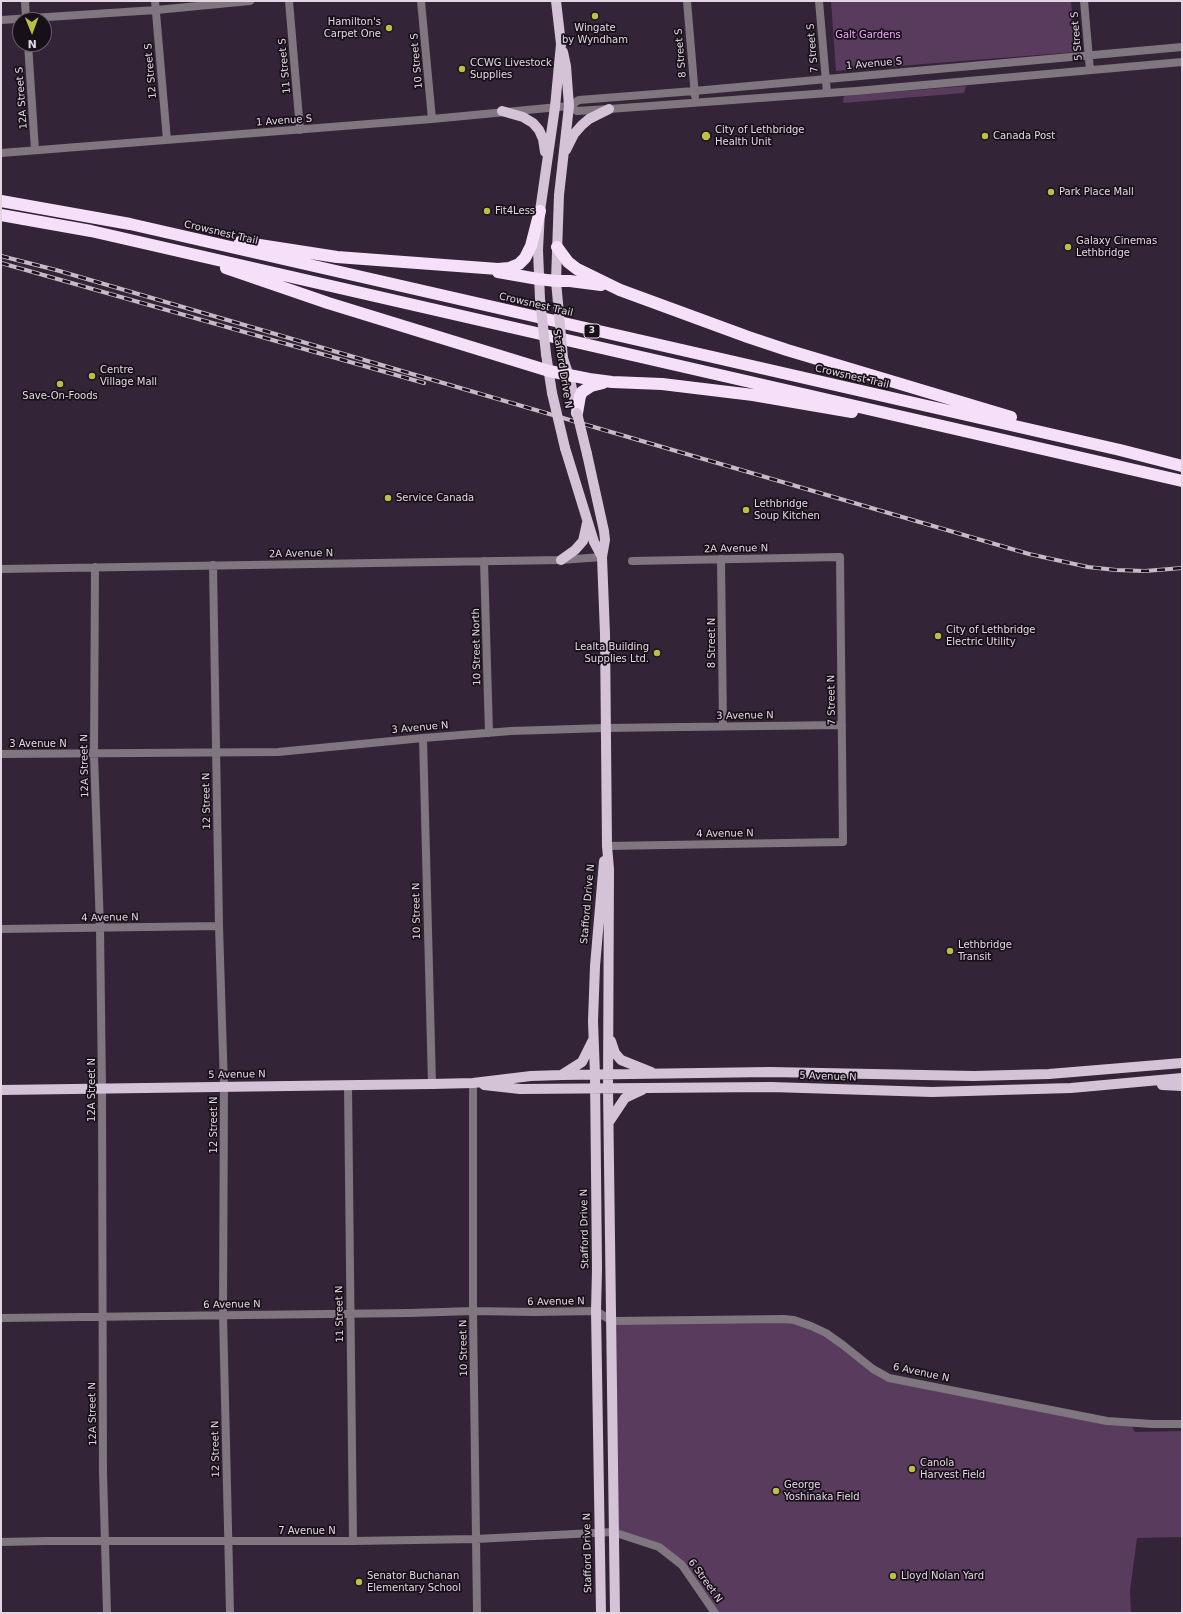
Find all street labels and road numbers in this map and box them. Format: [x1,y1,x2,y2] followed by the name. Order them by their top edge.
[1069,11,1085,61] street label: 5 Street S
[805,23,821,73] street label: 7 Street S
[673,28,689,78] street label: 8 Street S
[409,33,425,89] street label: 10 Street S
[277,38,293,94] street label: 11 Street S
[143,43,159,99] street label: 12 Street S
[845,56,903,72] street label: 1 Avenue S
[14,66,30,130] street label: 12A Street S
[256,113,312,129] street label: 1 Avenue S
[183,219,259,247] street label: Crowsnest Trail
[498,291,574,319] street label: Crowsnest Trail
[584,324,600,338] road number: 3
[550,328,574,410] street label: Stafford Drive N
[814,363,890,391] street label: Crowsnest Trail
[704,542,768,556] street label: 2A Avenue N
[269,547,333,561] street label: 2A Avenue N
[470,608,484,686] street label: 10 Street North
[706,618,718,668] street label: 8 Street N
[826,675,838,725] street label: 7 Street N
[716,710,774,722] street label: 3 Avenue N
[391,720,449,736] street label: 3 Avenue N
[78,734,92,798] street label: 12A Street N
[9,738,67,750] street label: 3 Avenue N
[201,772,213,830] street label: 12 Street N
[696,828,754,840] street label: 4 Avenue N
[579,864,597,944] street label: Stafford Drive N
[411,882,423,940] street label: 10 Street N
[81,912,139,924] street label: 4 Avenue N
[86,1058,98,1122] street label: 12A Street N
[208,1069,266,1081] street label: 5 Avenue N
[799,1070,857,1084] street label: 5 Avenue N
[208,1097,220,1153] street label: 12 Street N
[578,1189,592,1269] street label: Stafford Drive N
[334,1285,346,1343] street label: 11 Street N
[527,1296,585,1308] street label: 6 Avenue N
[203,1299,261,1311] street label: 6 Avenue N
[458,1319,470,1377] street label: 10 Street N
[892,1361,950,1385] street label: 6 Avenue N
[86,1382,100,1446] street label: 12A Street N
[210,1420,222,1478] street label: 12 Street N
[581,1513,595,1593] street label: Stafford Drive N
[278,1525,336,1537] street label: 7 Avenue N
[685,1557,725,1605] street label: 6 Street N

